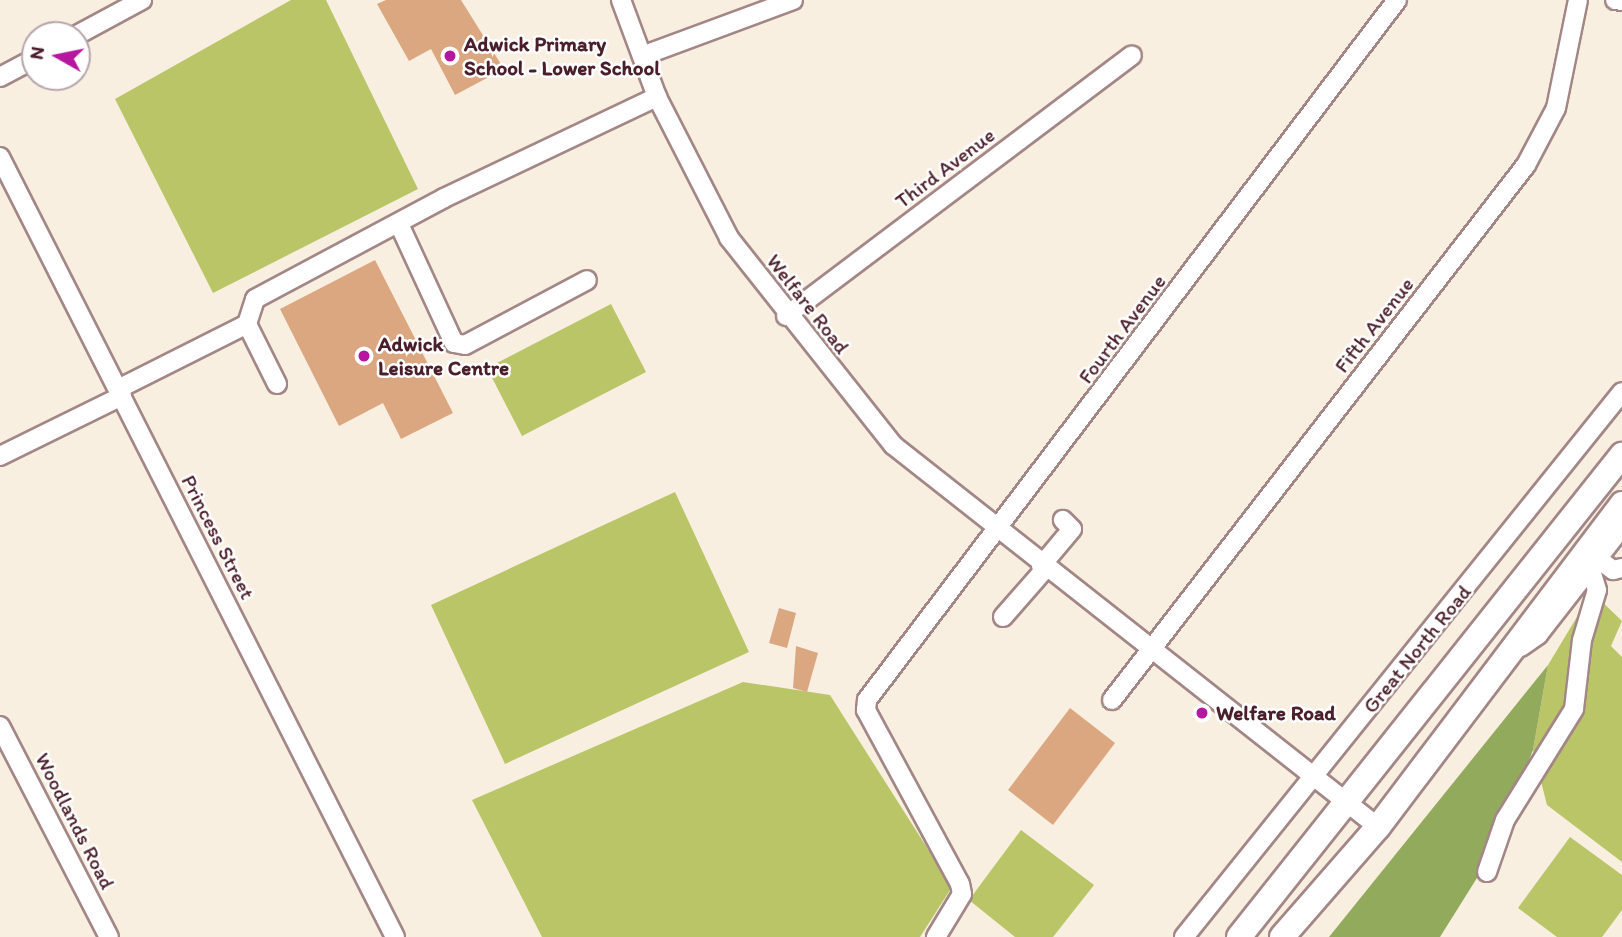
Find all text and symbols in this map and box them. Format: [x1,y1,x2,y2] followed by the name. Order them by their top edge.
[21,21,91,91] north arrow
[464,31,660,81] place label: Adwick Primary School - Lower School
[24,45,49,61] text: N
[442,48,458,64] marker: Adwick Primary School - Lower School
[890,122,1000,214] street label: Third Avenue
[761,249,855,359] street label: Welfare Road
[1073,269,1171,389] street label: Fourth Avenue
[1329,273,1419,377] street label: Fifth Avenue
[378,331,509,381] place label: Adwick Leisure Centre
[356,348,372,364] marker: Adwick Leisure Centre
[176,471,260,603] street label: Princess Street
[1357,580,1477,718] street label: Great North Road
[1216,700,1336,726] place label: Welfare Road
[1194,705,1210,721] marker: Welfare Road
[30,748,120,894] street label: Woodlands Road

